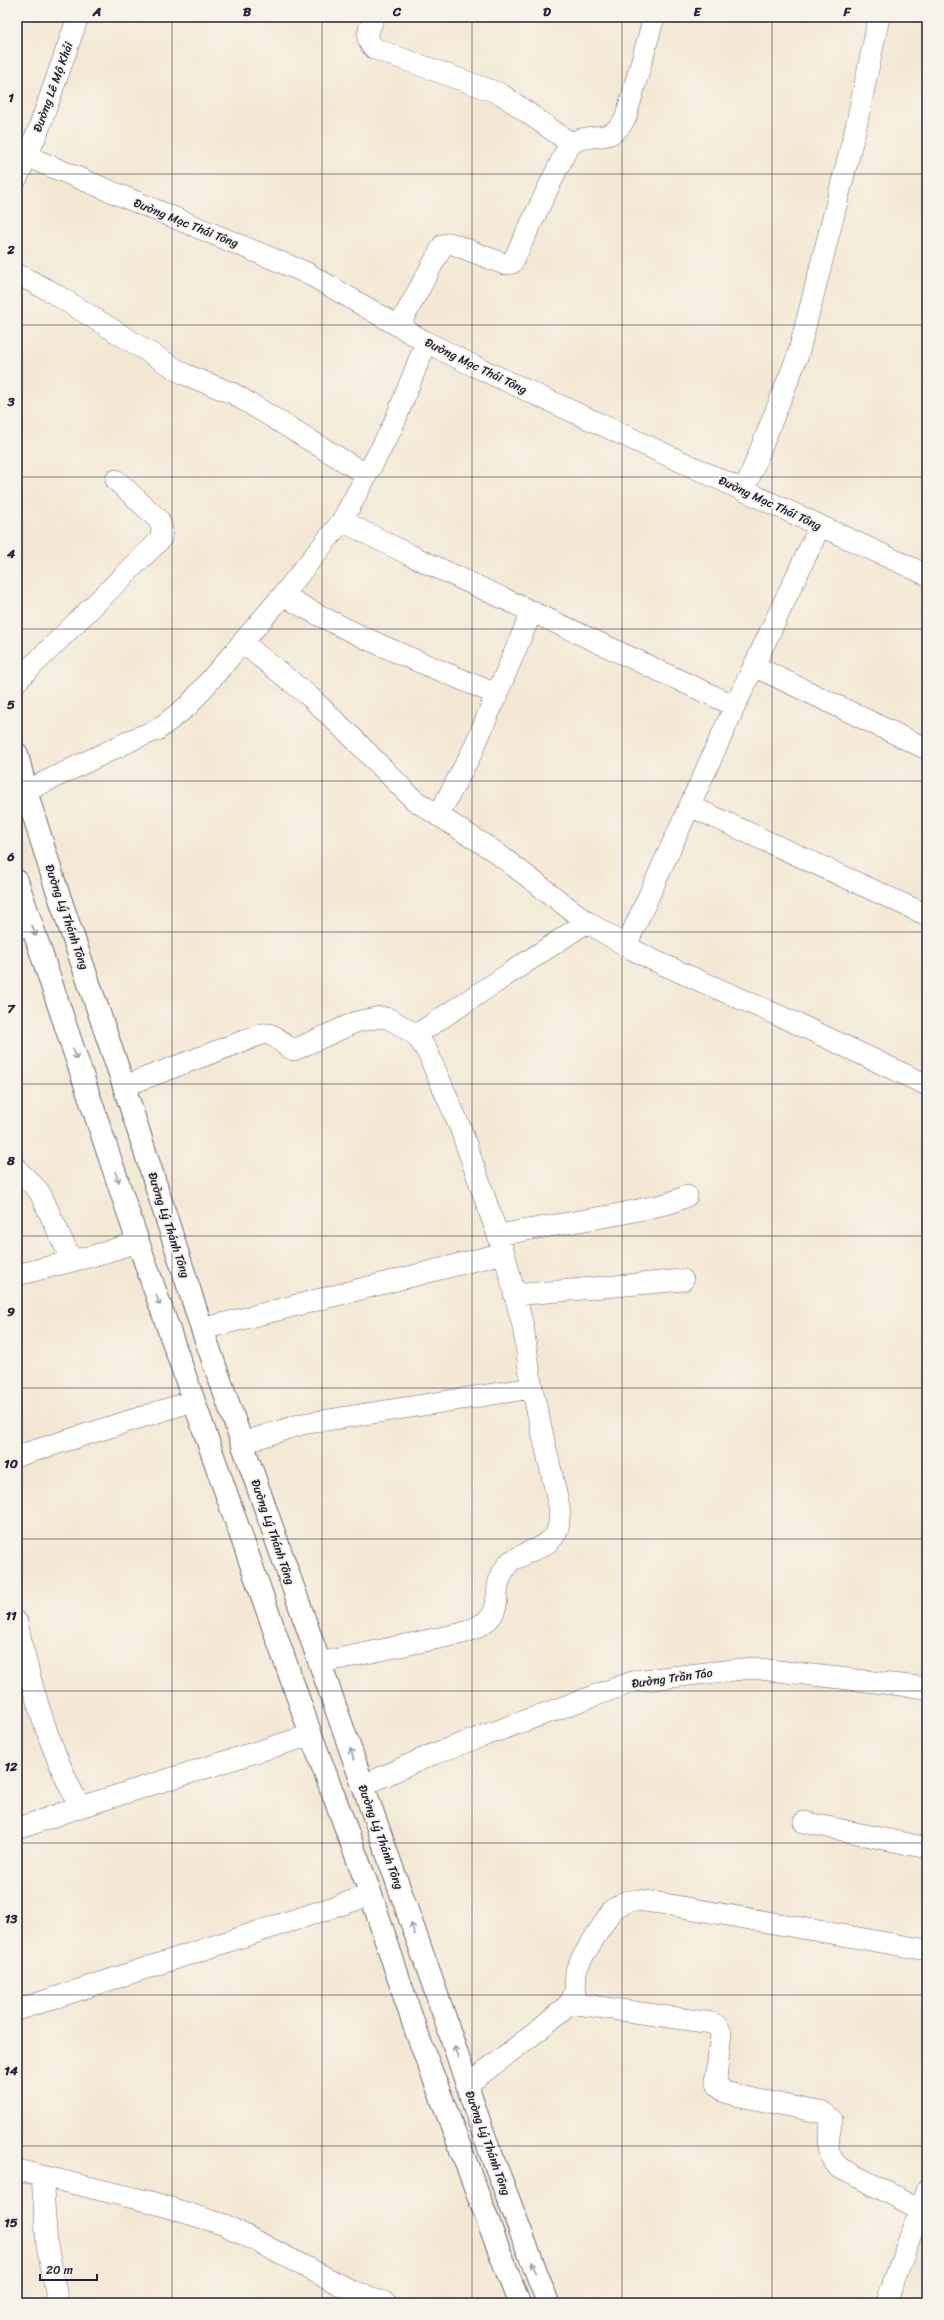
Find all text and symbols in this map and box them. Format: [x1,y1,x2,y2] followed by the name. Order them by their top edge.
[92,0,101,23] text: A
[243,0,252,23] text: B
[392,0,402,23] text: C
[543,0,551,23] text: D
[693,0,702,23] text: E
[842,0,851,23] text: F
[26,38,80,135] street label: Đường Lê Mộ Khải
[8,86,14,109] text: 1
[130,192,242,254] street label: Đường Mạc Thái Tông
[6,238,15,261] text: 2
[421,332,531,400] street label: Đường Mạc Thái Tông
[6,390,15,413] text: 3
[715,469,825,537] street label: Đường Mạc Thái Tông
[6,542,16,565] text: 4
[7,693,15,716] text: 5
[6,845,15,868] text: 6
[39,861,95,973] street label: Đường Lý Thánh Tông
[31,924,38,937] one-way arrow
[7,997,16,1020] text: 7
[72,1048,79,1061] one-way arrow
[6,1149,15,1172] text: 8
[141,1169,197,1281] street label: Đường Lý Thánh Tông
[113,1171,121,1183] one-way arrow
[155,1294,163,1306] one-way arrow
[7,1300,15,1323] text: 9
[4,1452,18,1475] text: 10
[245,1476,301,1588] street label: Đường Lý Thánh Tông
[5,1604,17,1627] text: 11
[630,1661,714,1695] street label: Đường Trần Táo
[348,1748,355,1761] one-way arrow
[4,1755,18,1778] text: 12
[352,1781,410,1893] street label: Đường Lý Thánh Tông
[5,1907,18,1930] text: 13
[409,1924,417,1936] one-way arrow
[452,2046,459,2059] one-way arrow
[4,2059,19,2082] text: 14
[459,2087,517,2199] street label: Đường Lý Thánh Tông
[4,2211,18,2234] text: 15
[40,2256,97,2282] scale bar
[46,2259,73,2281] text: 20 m
[529,2261,537,2273] one-way arrow

